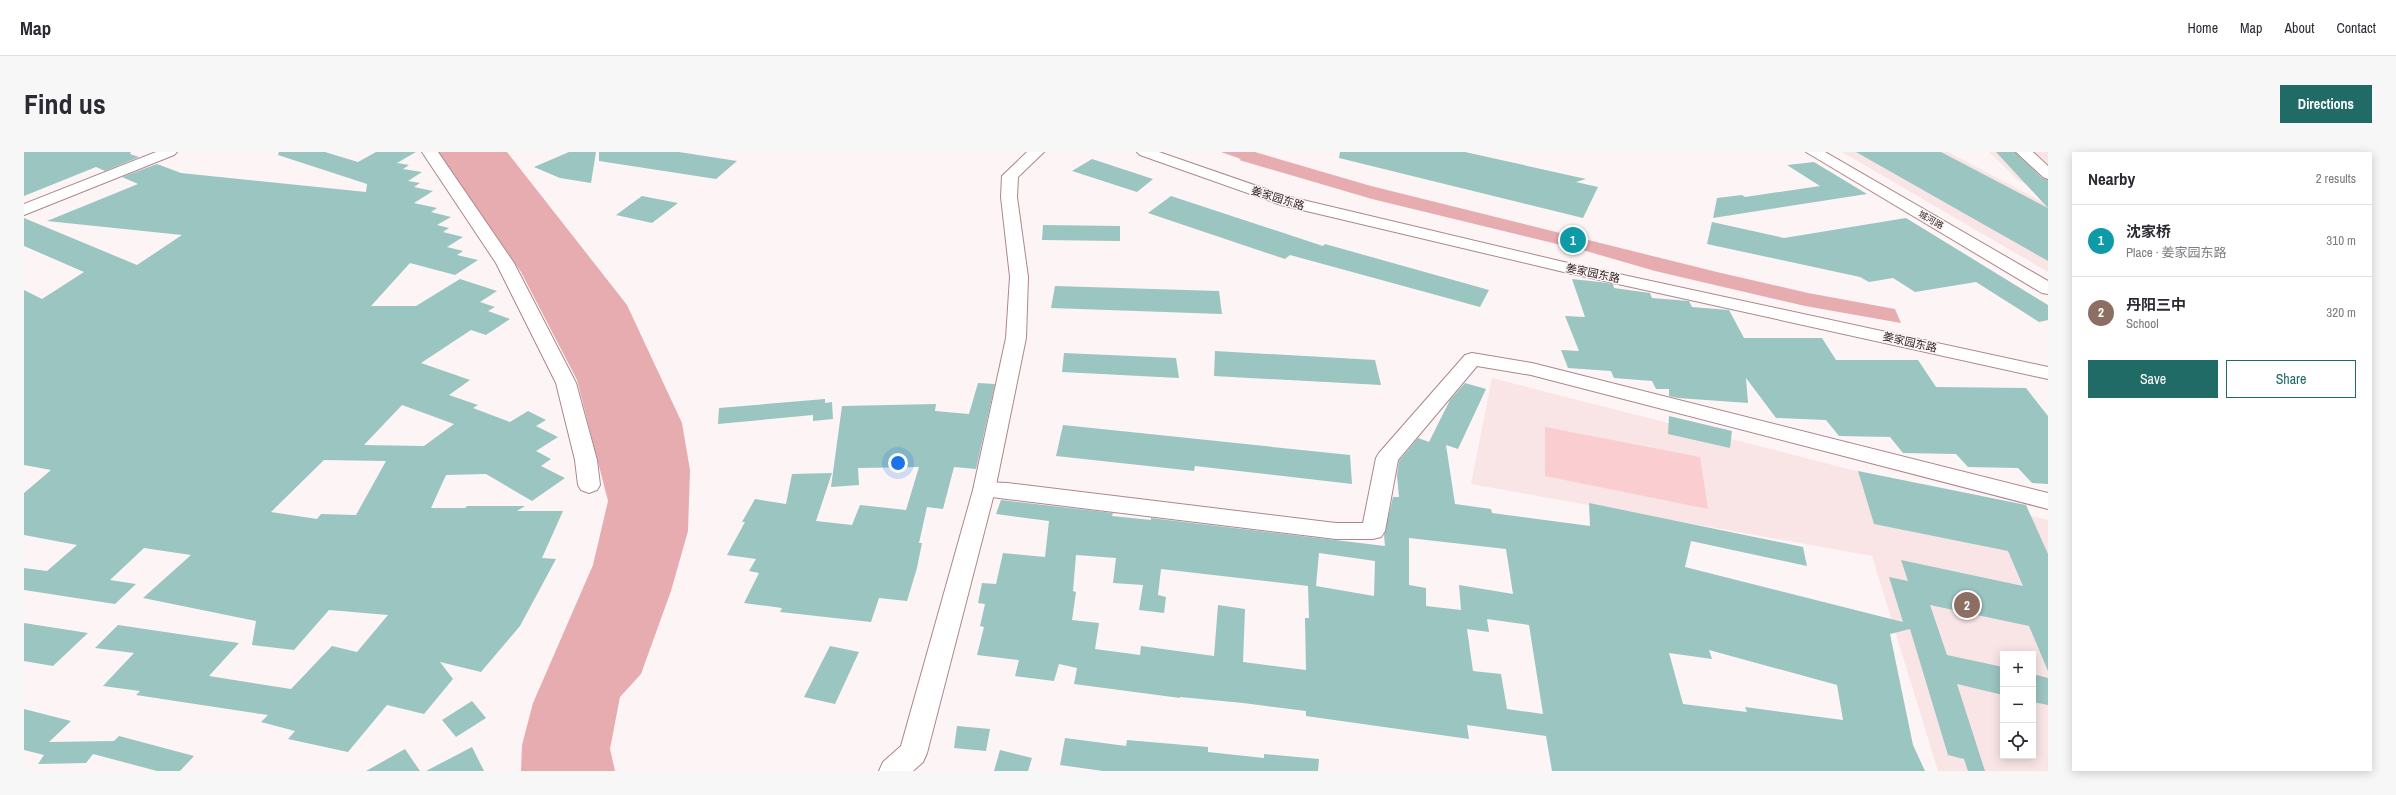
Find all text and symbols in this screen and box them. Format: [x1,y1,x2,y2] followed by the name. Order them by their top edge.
[20,15,51,41] text: Map
[2187,19,2218,37] text: Home
[2240,19,2262,37] text: Map
[2284,19,2314,37] text: About
[2336,19,2376,37] text: Contact
[24,85,106,123] text: Find us
[2280,85,2372,123] button: Directions
[2088,167,2135,190] text: Nearby
[2316,170,2356,187] text: 2 results
[1250,183,1306,213] street label: 姜家园东路
[1916,208,1946,232] street label: 城河路
[2126,221,2171,242] text: 沈家桥
[1560,225,1586,255] pin: 1
[2098,232,2104,249] text: 1
[2326,232,2356,249] text: 310 m
[2126,244,2227,261] text: Place · 姜家园东路
[1565,260,1621,286] street label: 姜家园东路
[2126,294,2186,315] text: 丹阳三中
[2098,304,2104,321] text: 2
[2326,304,2356,321] text: 320 m
[2126,315,2159,332] text: School
[1882,329,1938,355] street label: 姜家园东路
[2088,360,2218,398] button: Save
[2226,360,2356,398] button: Share
[888,453,908,473] your location
[1954,590,1980,620] pin: 2
[2000,651,2036,759] map controls
[2000,651,2036,687] button: +
[2000,687,2036,723] button: −
[2000,723,2036,759] button: locate

